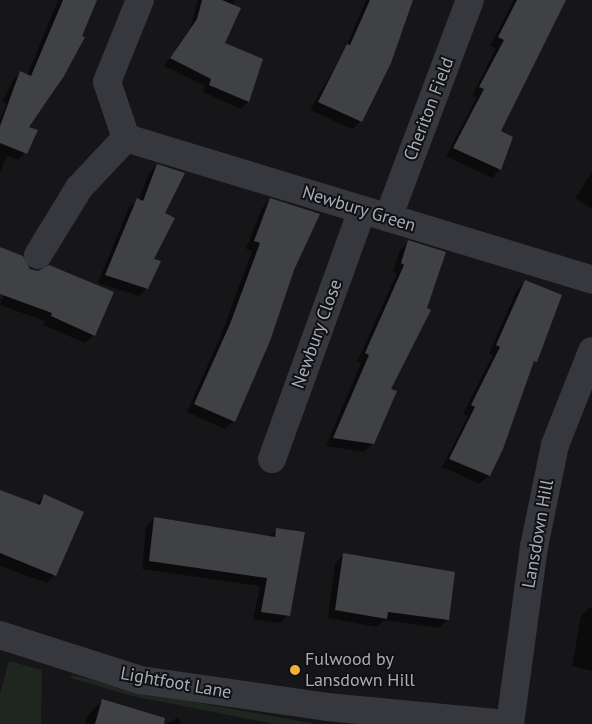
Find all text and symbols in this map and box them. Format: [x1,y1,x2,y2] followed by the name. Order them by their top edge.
[399,54,459,164] street label: Cheriton Field
[299,181,419,237] street label: Newbury Green
[287,276,347,392] street label: Newbury Close
[518,478,558,590] street label: Lansdown Hill
[305,649,415,692] place label: Fulwood by Lansdown Hill
[119,663,233,703] street label: Lightfoot Lane
[289,664,301,676] marker: Fulwood by Lansdown Hill

